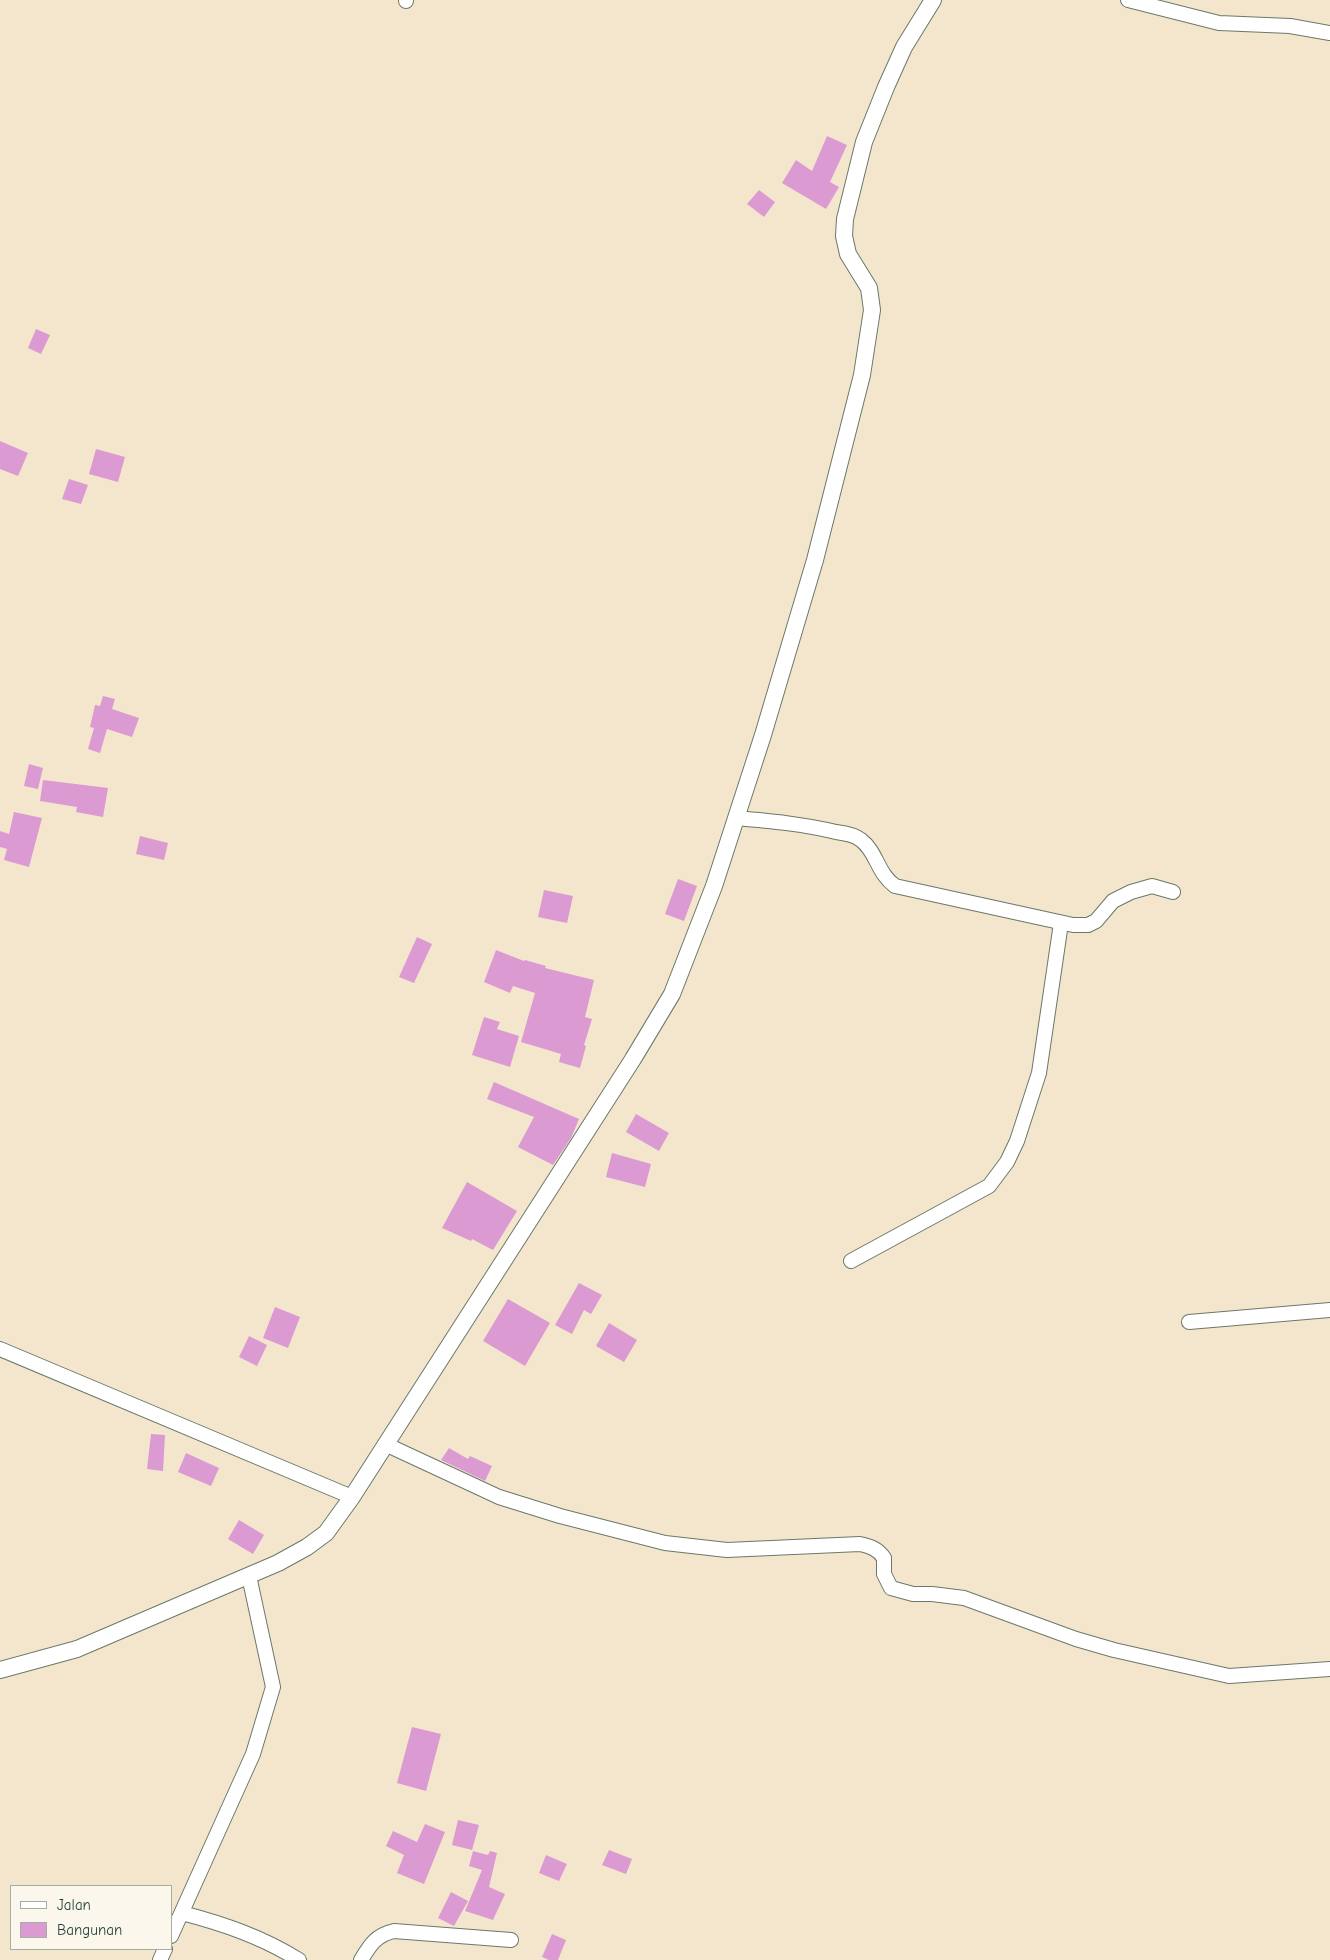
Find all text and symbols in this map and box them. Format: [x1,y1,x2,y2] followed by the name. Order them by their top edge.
[10,1885,172,1950] legend
[57,1896,91,1914] text: Jalan
[57,1921,122,1939] text: Bangunan

